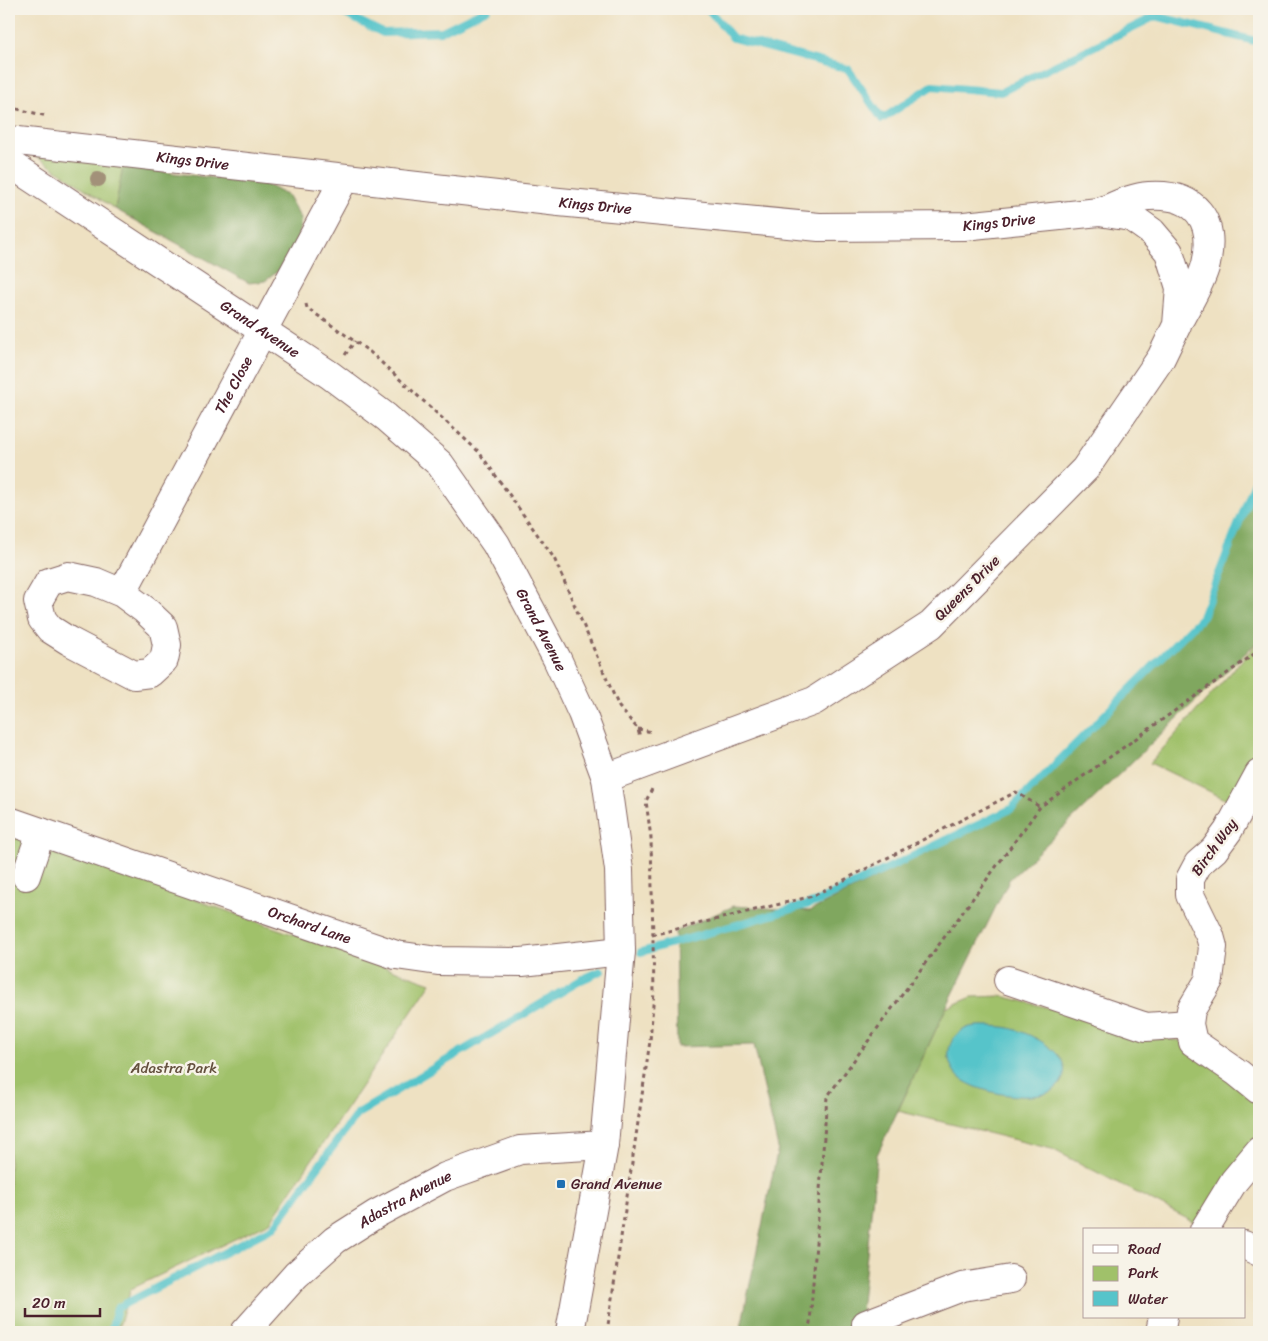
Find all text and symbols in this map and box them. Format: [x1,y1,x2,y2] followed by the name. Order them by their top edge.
[155,144,231,178] street label: Kings Drive
[558,189,633,222] street label: Kings Drive
[961,206,1037,239] street label: Kings Drive
[215,293,306,365] street label: Grand Avenue
[207,351,260,419] street label: The Close
[928,548,1007,627] street label: Queens Drive
[509,583,574,676] street label: Grand Avenue
[1184,812,1244,881] street label: Birch Way
[264,899,355,952] street label: Orchard Lane
[130,1055,217,1081] park label: Adastra Park
[352,1163,455,1236] street label: Adastra Avenue
[571,1171,663,1197] place label: Grand Avenue
[555,1178,567,1190] marker: Grand Avenue
[1083,1228,1246,1318] legend
[1128,1236,1161,1262] text: Road
[1128,1260,1159,1286] text: Park
[25,1286,100,1318] scale bar
[1128,1286,1168,1312] text: Water
[32,1290,66,1316] text: 20 m

